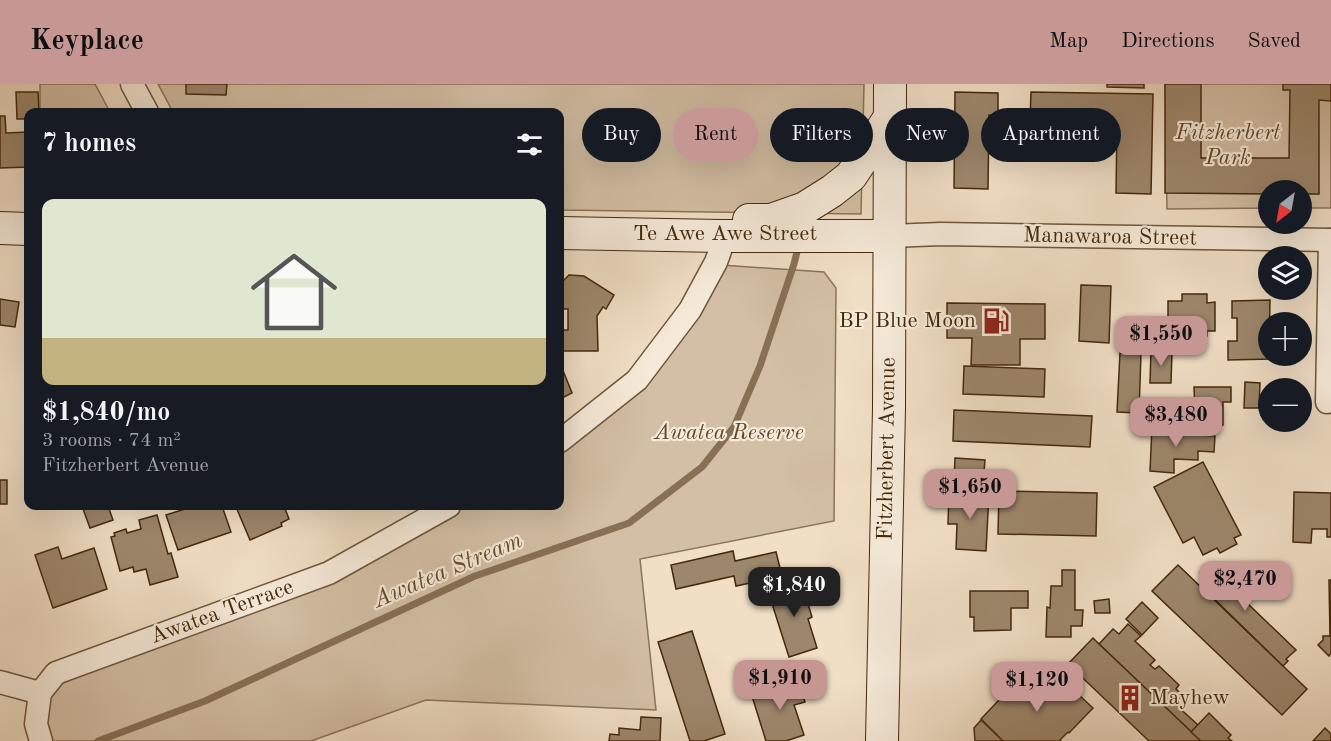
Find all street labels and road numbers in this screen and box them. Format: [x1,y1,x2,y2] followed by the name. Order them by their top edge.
[633,223,817,245] street label: Te Awe Awe Street
[1023,224,1197,250] street label: Manawaroa Street
[874,357,900,541] street label: Fitzherbert Avenue
[148,576,296,648] street label: Awatea Terrace

